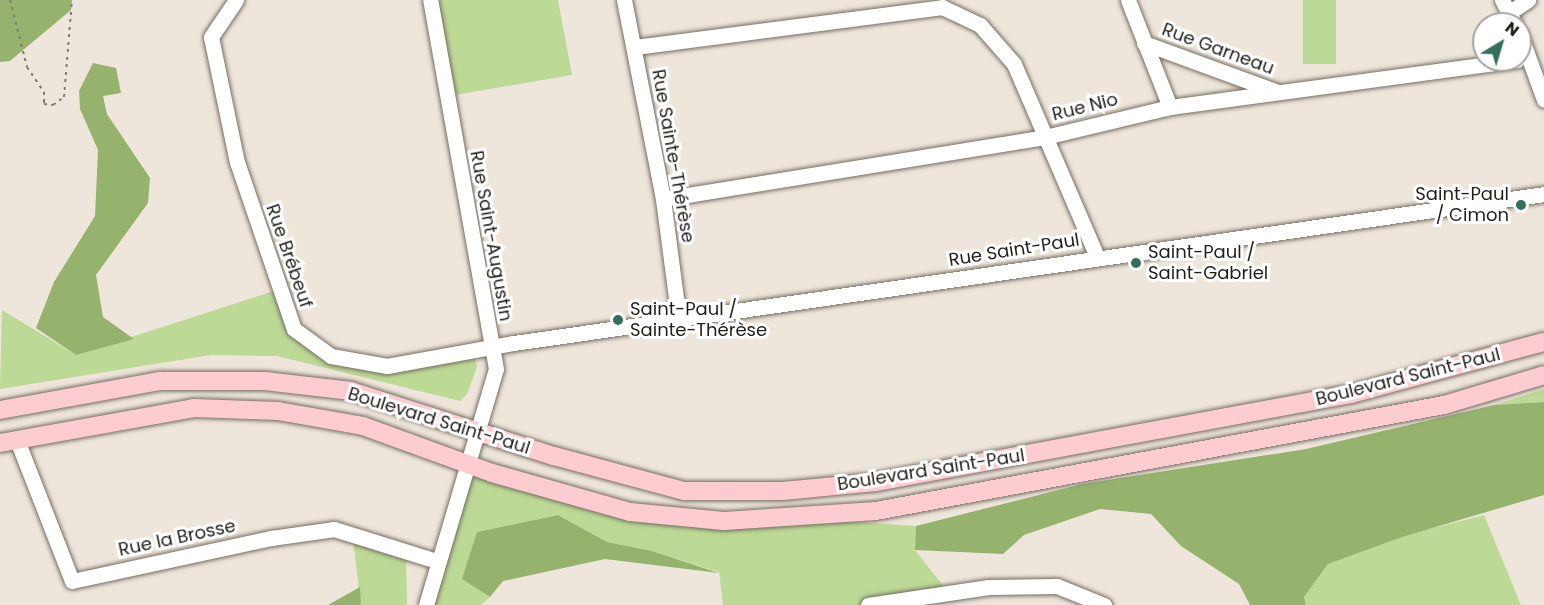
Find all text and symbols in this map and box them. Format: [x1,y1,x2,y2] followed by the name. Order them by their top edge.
[1472,12,1532,72] north arrow
[1500,16,1524,42] text: N
[1159,19,1277,79] street label: Rue Garneau
[647,68,699,244] street label: Rue Sainte-Thérèse
[1050,88,1120,126] street label: Rue Nio
[465,149,517,323] street label: Rue Saint-Augustin
[1415,184,1509,226] place label: Saint-Paul / Cimon
[1514,198,1528,212] marker: Saint-Paul / Cimon
[261,201,317,311] street label: Rue Brébeuf
[947,229,1081,271] street label: Rue Saint-Paul
[1148,242,1268,284] place label: Saint-Paul / Saint-Gabriel
[1129,256,1143,270] marker: Saint-Paul / Saint-Gabriel
[630,299,767,342] place label: Saint-Paul / Sainte-Thérèse
[611,313,625,327] marker: Saint-Paul / Sainte-Thérèse
[1314,344,1502,410] street label: Boulevard Saint-Paul
[345,383,533,459] street label: Boulevard Saint-Paul
[836,445,1026,495] street label: Boulevard Saint-Paul
[117,515,237,561] street label: Rue la Brosse

